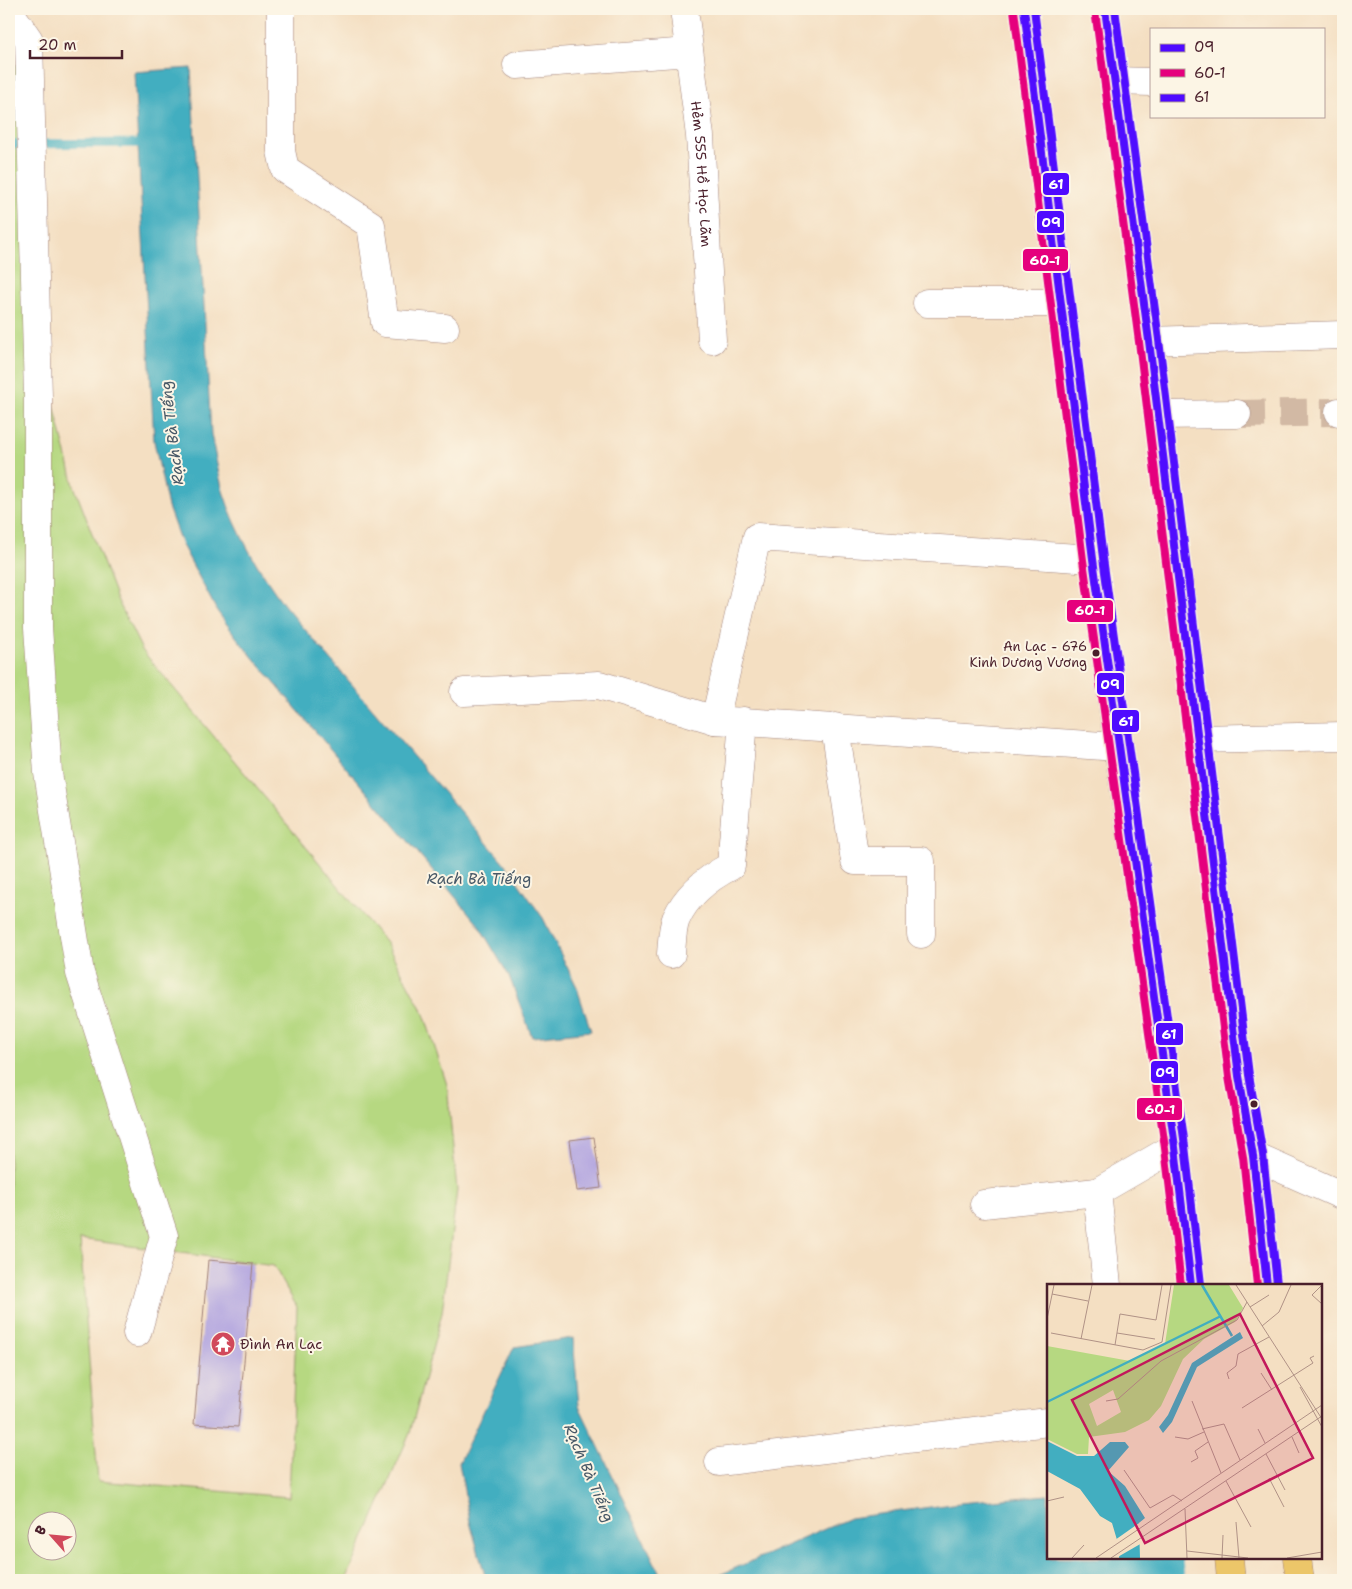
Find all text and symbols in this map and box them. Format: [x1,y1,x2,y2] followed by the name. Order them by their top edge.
[30,28,122,60] scale bar
[1150,28,1324,118] legend
[38,35,77,55] text: 20 m
[1194,37,1215,57] text: 09
[1194,63,1226,83] text: 60-1
[1194,87,1210,107] text: 61
[687,100,716,248] street label: Hẻm 555 Hồ Học Lãm
[1042,172,1070,196] line badge: 61
[1048,175,1064,193] text: 61
[1036,210,1065,234] line badge: 09
[1041,213,1061,231] text: 09
[1022,248,1069,272] line badge: 60-1
[1029,251,1061,269] text: 60-1
[156,380,188,486] water label: Rạch Bà Tiếng
[1066,599,1114,623] line badge: 60-1
[1074,601,1106,619] text: 60-1
[970,638,1087,671] place label: An Lạc - 676 Kinh Dương Vương
[1091,648,1101,658] marker: An Lạc - 676 Kinh Dương Vương
[1096,672,1125,696] line badge: 09
[1100,675,1120,693] text: 09
[1111,709,1140,733] line badge: 61
[1118,712,1134,730] text: 61
[427,869,531,889] water label: Rạch Bà Tiếng
[1155,1022,1184,1046] line badge: 61
[1161,1025,1177,1043] text: 61
[1150,1060,1179,1084] line badge: 09
[1155,1063,1175,1081] text: 09
[1136,1097,1183,1121] line badge: 60-1
[1249,1099,1259,1109] unlabelled marker
[1144,1100,1176,1118] text: 60-1
[1047,1284,1322,1559] inset map
[210,1331,236,1357] temple icon: Đình An Lạc
[240,1335,322,1353] place label: Đình An Lạc
[559,1421,619,1525] water label: Rạch Bà Tiếng
[28,1512,78,1562] north arrow
[30,1522,51,1538] text: B

